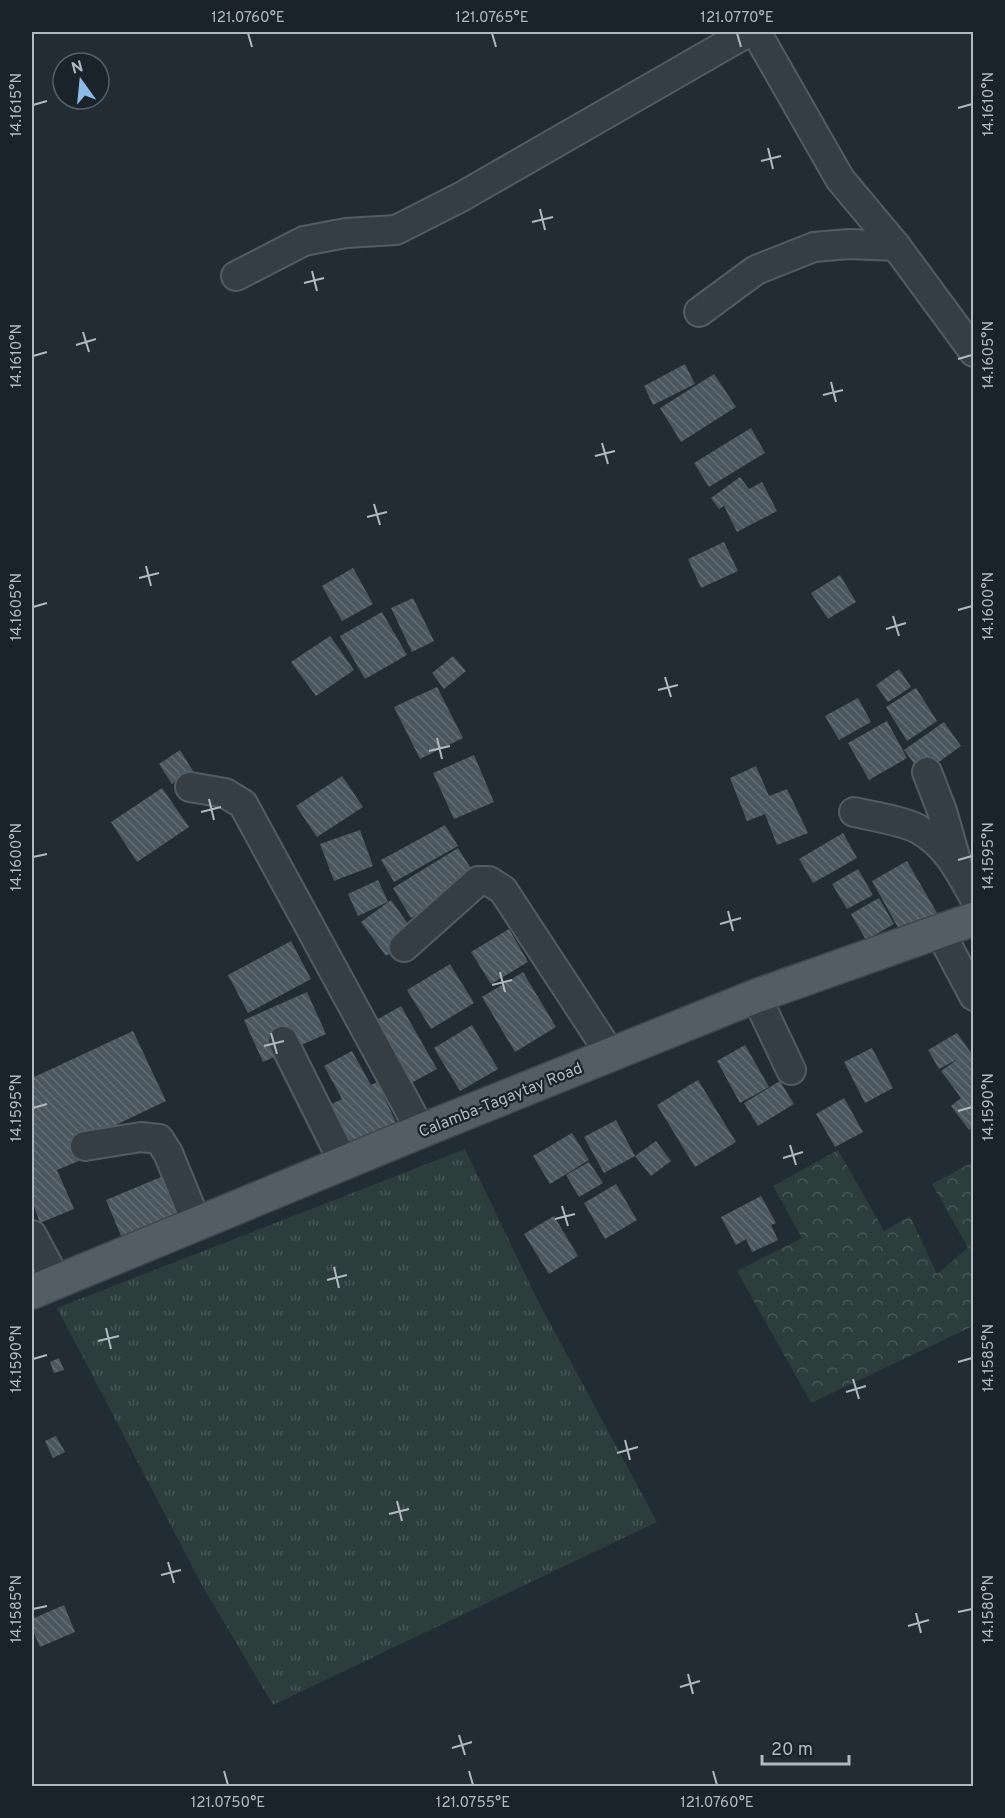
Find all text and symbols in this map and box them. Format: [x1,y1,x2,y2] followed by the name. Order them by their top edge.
[211,9,285,28] text: 121.0760°E
[455,9,529,28] text: 121.0765°E
[700,9,774,28] text: 121.0770°E
[51,51,111,111] north arrow
[69,57,86,80] text: N
[980,72,999,136] text: 14.1610°N
[8,73,27,137] text: 14.1615°N
[980,321,999,389] text: 14.1605°N
[8,324,27,388] text: 14.1610°N
[980,572,999,640] text: 14.1600°N
[8,573,27,641] text: 14.1605°N
[980,822,999,890] text: 14.1595°N
[8,823,27,891] text: 14.1600°N
[416,1059,586,1143] street label: Calamba-Tagaytay Road
[980,1073,999,1141] text: 14.1590°N
[8,1074,27,1142] text: 14.1595°N
[980,1324,999,1392] text: 14.1585°N
[8,1325,27,1393] text: 14.1590°N
[8,1575,27,1643] text: 14.1585°N
[980,1575,999,1643] text: 14.1580°N
[762,1728,849,1766] scale bar
[771,1739,813,1762] text: 20 m
[191,1794,265,1813] text: 121.0750°E
[436,1794,510,1813] text: 121.0755°E
[680,1794,754,1813] text: 121.0760°E

